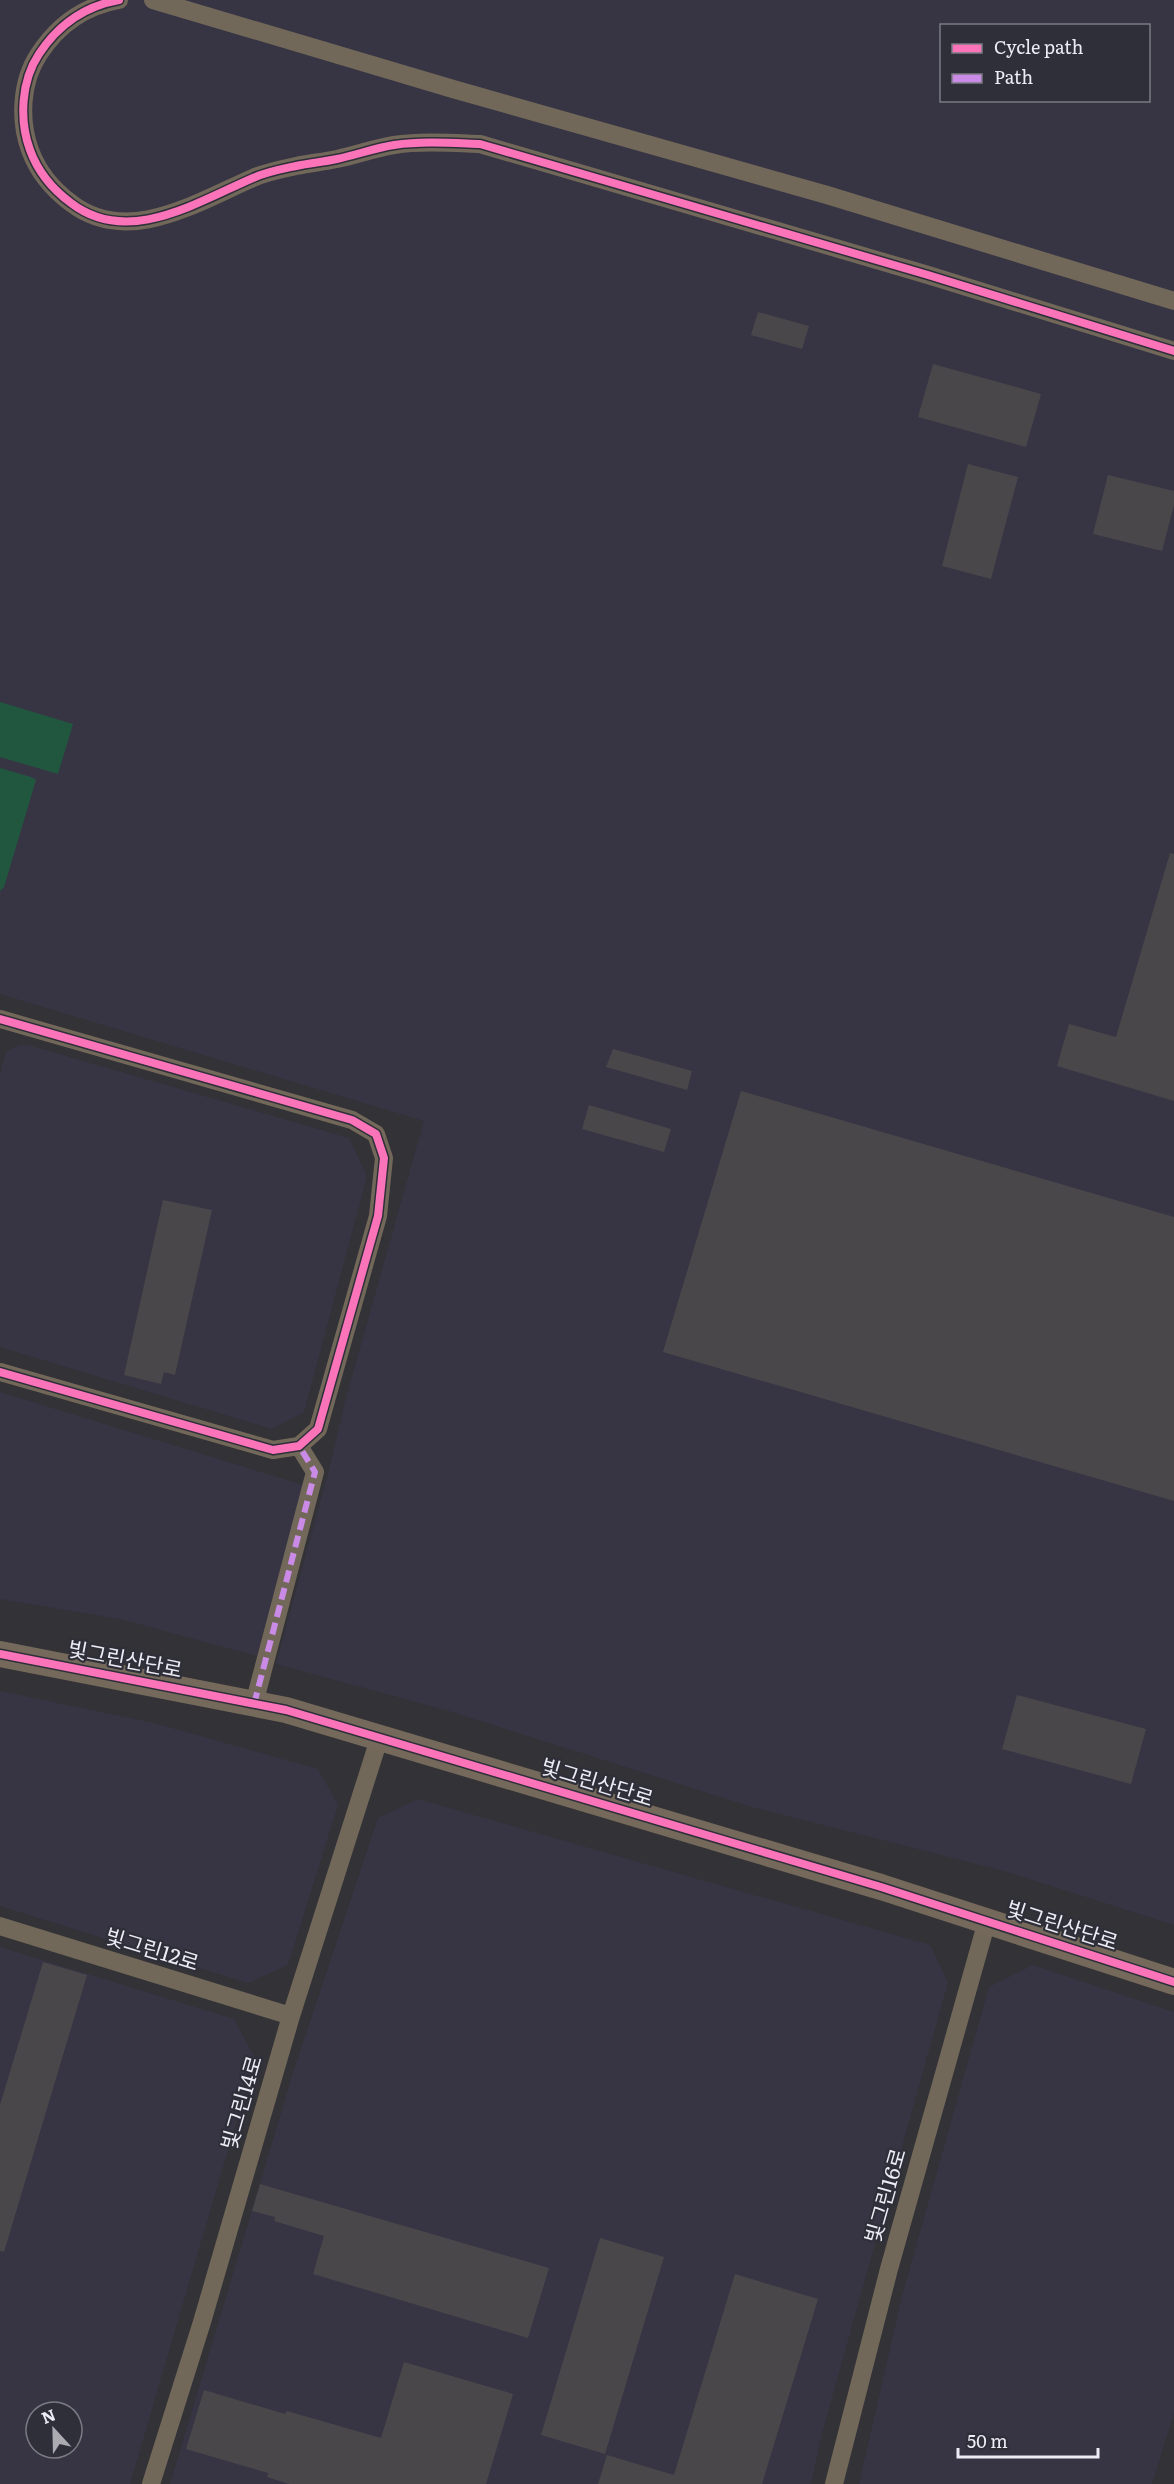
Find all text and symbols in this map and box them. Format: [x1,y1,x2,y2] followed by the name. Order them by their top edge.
[940,24,1150,102] legend
[994,33,1083,60] text: Cycle path
[994,63,1033,90] text: Path
[66,1631,185,1684] street label: 빛그린산단로
[538,1749,658,1812] street label: 빛그린산단로
[1003,1891,1123,1956] street label: 빛그린산단로
[102,1919,203,1977] street label: 빛그린12로
[211,2052,268,2153] street label: 빛그린14로
[855,2144,912,2246] street label: 빛그린16로
[24,2400,84,2460] north arrow
[37,2402,59,2429] text: N
[958,2421,1098,2459] scale bar
[967,2427,1008,2454] text: 50 m

